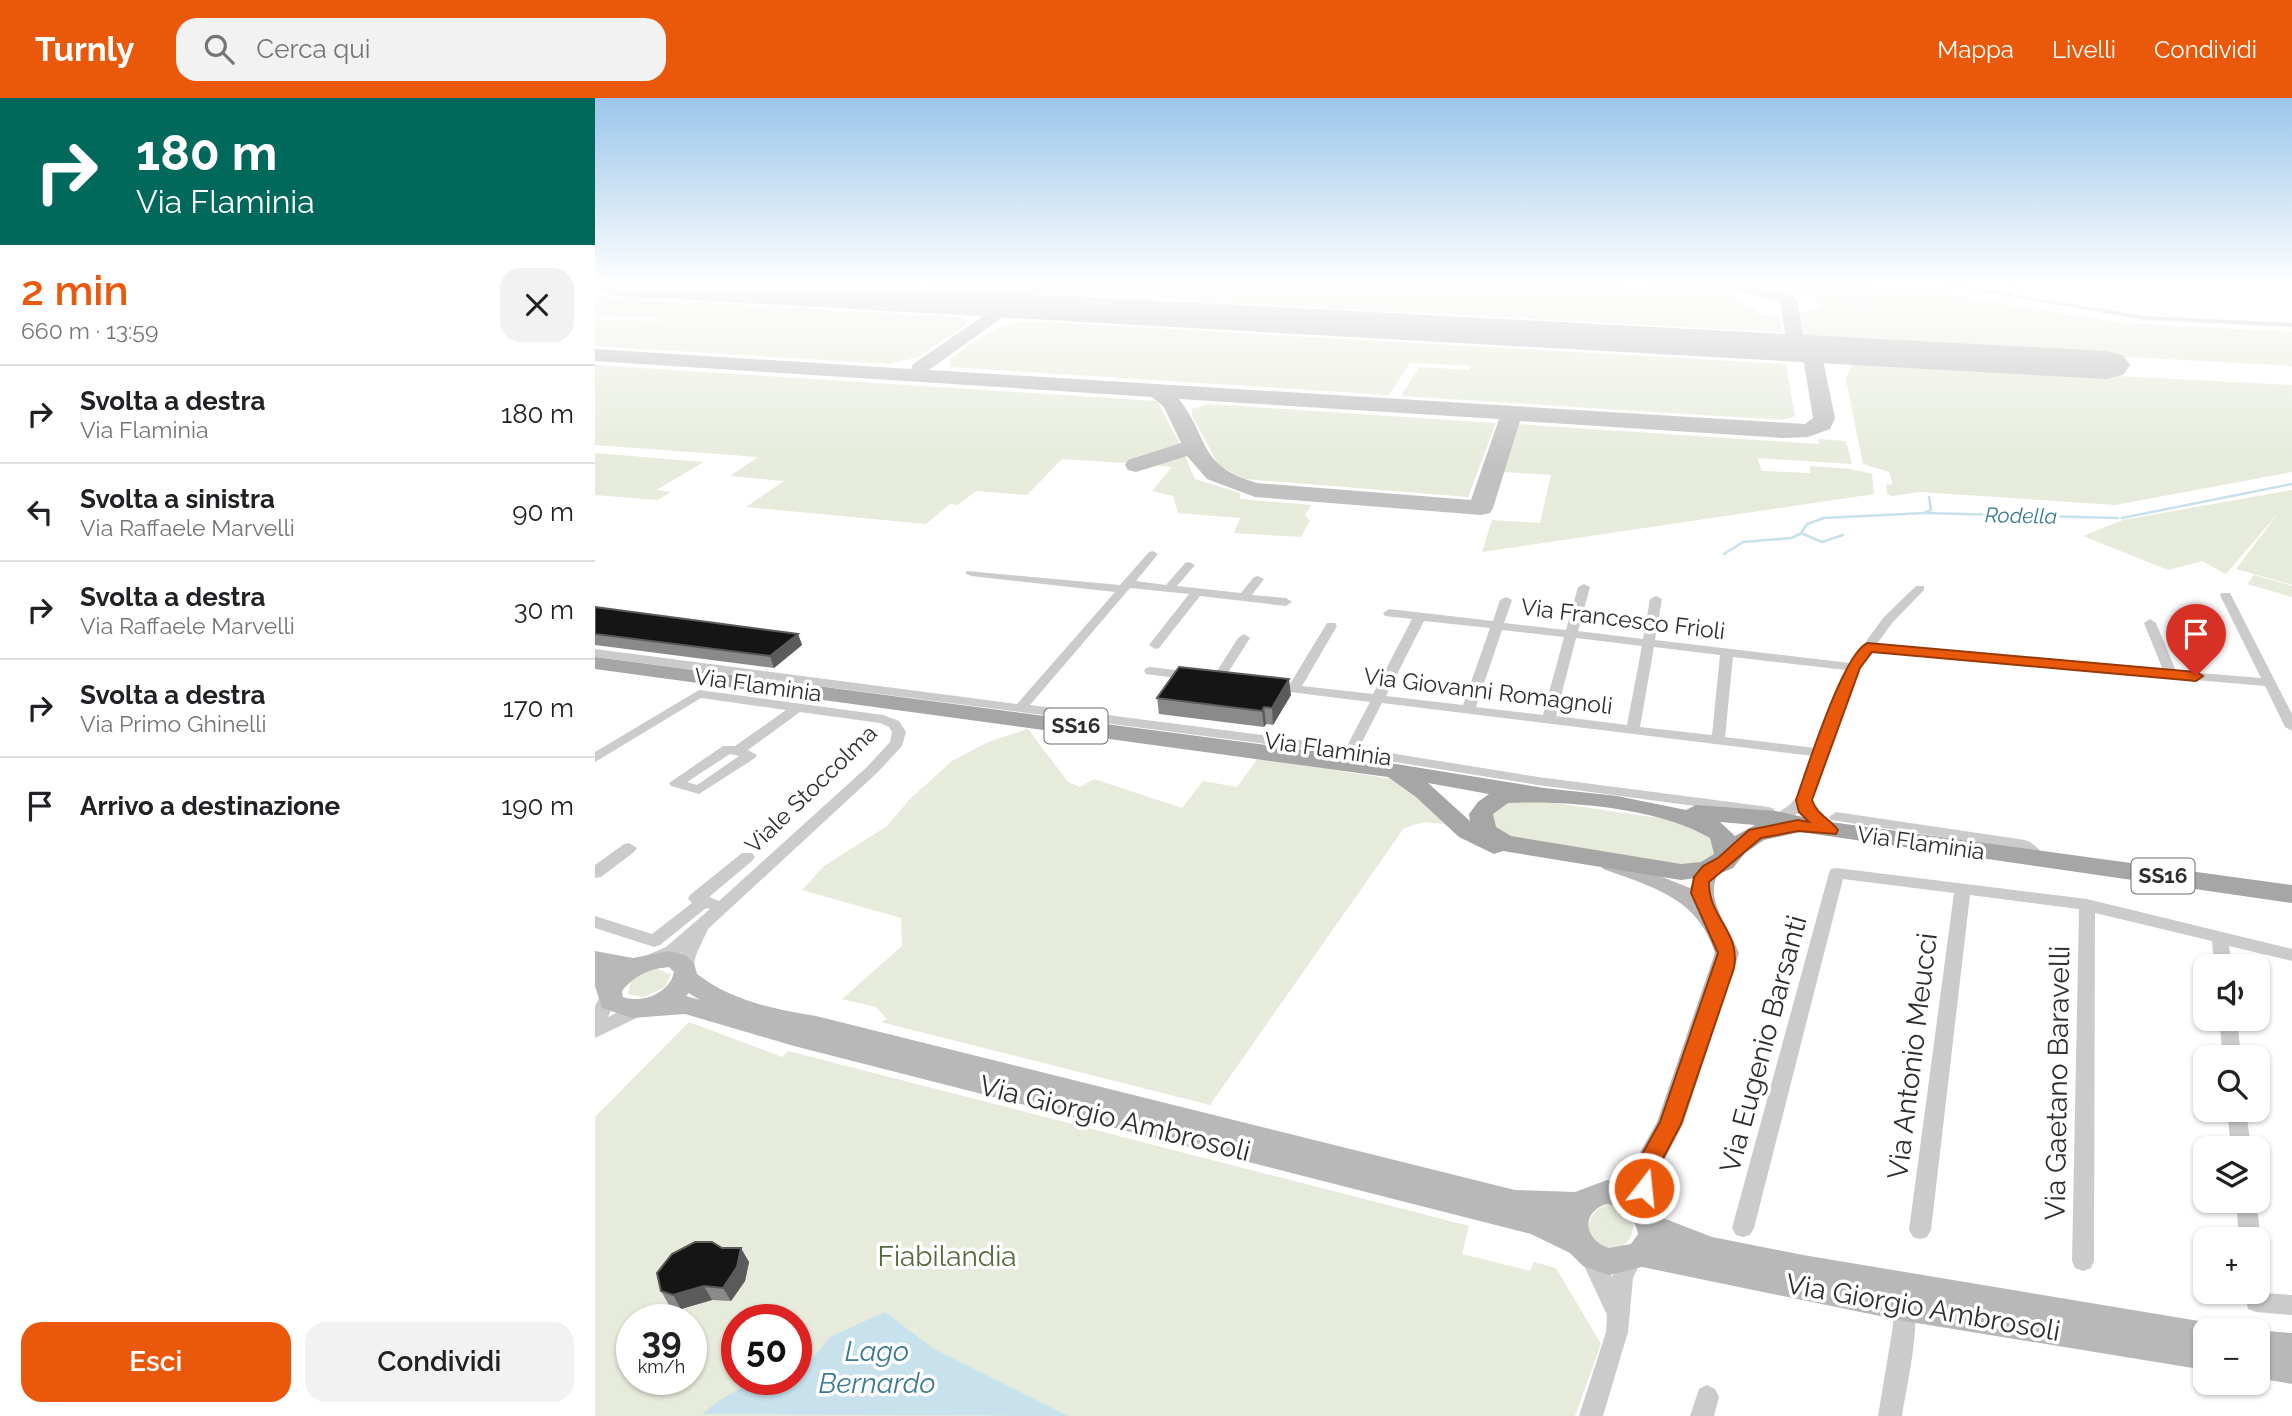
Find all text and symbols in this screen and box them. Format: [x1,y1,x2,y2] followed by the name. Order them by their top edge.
[176,18,666,81] search box
[35,30,134,69] text: Turnly
[200,30,238,68] icon: search
[256,34,370,64] text: Cerca qui
[1937,35,2014,64] text: Mappa
[2052,35,2116,64] text: Livelli
[2154,35,2257,64] text: Condividi
[136,124,277,181] text: 180 m
[21,126,112,217] icon: right
[136,183,315,220] text: Via Flaminia
[21,266,129,315] text: 2 min
[500,268,574,342] button: close
[21,317,158,344] text: 660 m · 13:59
[80,386,266,416] text: Svolta a destra
[21,395,59,433] icon: right
[501,399,574,429] text: 180 m
[80,416,208,443] text: Via Flaminia
[80,484,275,514] text: Svolta a sinistra
[21,493,59,531] icon: left
[512,497,574,527] text: 90 m
[1985,502,2057,529] water label: Rodella
[80,514,295,541] text: Via Raffaele Marvelli
[80,582,266,612] text: Svolta a destra
[21,591,59,629] icon: right
[1519,593,1727,644] street label: Via Francesco Frioli
[514,595,574,625] text: 30 m
[2166,604,2226,676] pin
[80,612,295,639] text: Via Raffaele Marvelli
[2177,615,2215,653] icon: arrive
[693,662,824,707] street label: Via Flaminia
[1362,662,1614,719] street label: Via Giovanni Romagnoli
[80,680,266,710] text: Svolta a destra
[21,689,59,727] icon: right
[503,693,574,723] text: 170 m
[1044,708,1107,744] road number: SS16
[80,710,266,737] text: Via Primo Ghinelli
[739,719,882,858] street label: Viale Stoccolma
[1263,726,1394,771] street label: Via Flaminia
[21,787,59,825] icon: arrive
[80,791,340,821] text: Arrivo a destinazione
[501,791,574,821] text: 190 m
[1856,820,1987,865] street label: Via Flaminia
[2131,858,2195,894] road number: SS16
[1713,912,1814,1176] street label: Via Eugenio Barsanti
[1881,931,1944,1181] street label: Via Antonio Meucci
[2039,945,2076,1221] street label: Via Gaetano Baravelli
[2193,954,2270,1395] map controls
[2193,954,2270,1031] button: sound
[2193,1045,2270,1122] button: search
[976,1069,1254,1168] street label: Via Giorgio Ambrosoli
[2193,1136,2270,1213] button: layers
[1607,1151,1681,1225] position arrow
[2193,1227,2270,1304] button: +
[877,1240,1017,1273] park label: Fiabilandia
[1783,1267,2063,1348] street label: Via Giorgio Ambrosoli
[721,1304,812,1395] speed limit sign: 50
[2193,1318,2270,1395] button: −
[641,1320,682,1361] text: 39
[21,1322,291,1402] button: Esci
[305,1322,574,1402] button: Condividi
[819,1335,935,1400] water label: Lago Bernardo
[638,1356,685,1377] text: km/h

